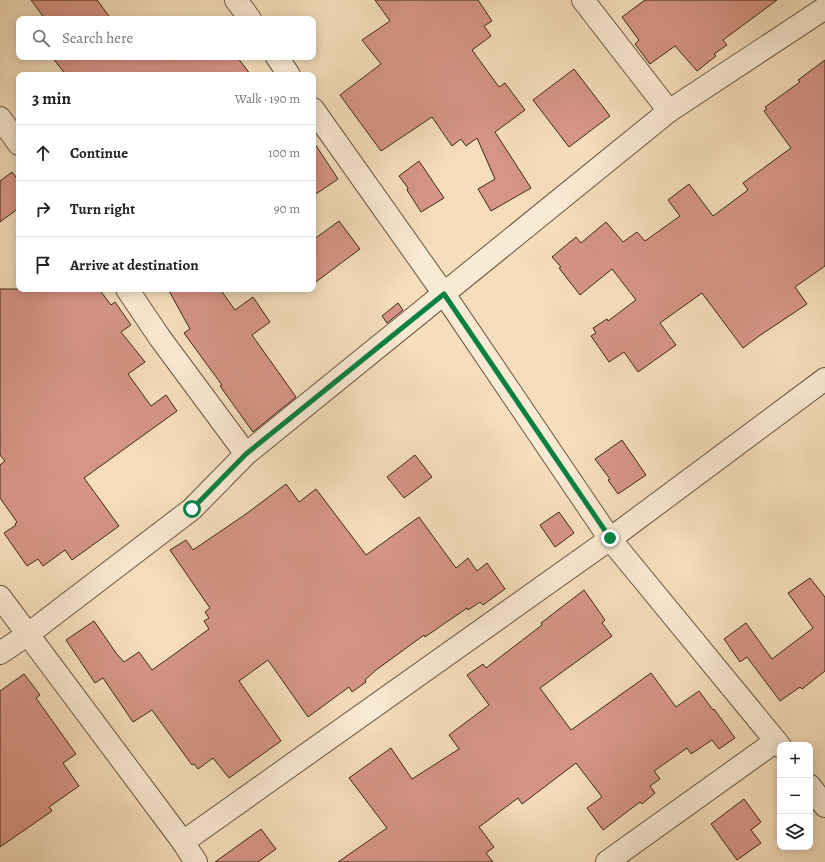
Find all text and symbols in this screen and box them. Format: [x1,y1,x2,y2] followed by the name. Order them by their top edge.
[16,16,316,60] search box
[30,27,52,49] icon: search
[62,28,133,48] text: Search here
[32,87,71,110] text: 3 min
[235,90,300,107] text: Walk · 190 m
[32,142,54,164] icon: ahead
[70,143,128,163] text: Continue
[268,144,300,161] text: 100 m
[32,198,54,220] icon: right
[70,199,135,219] text: Turn right
[274,200,300,217] text: 90 m
[32,254,54,276] icon: arrive
[70,255,199,275] text: Arrive at destination
[183,500,201,518] route start
[601,529,619,547] route end
[777,742,813,850] map controls
[777,742,813,778] button: +
[777,778,813,814] button: −
[777,814,813,850] button: layers

